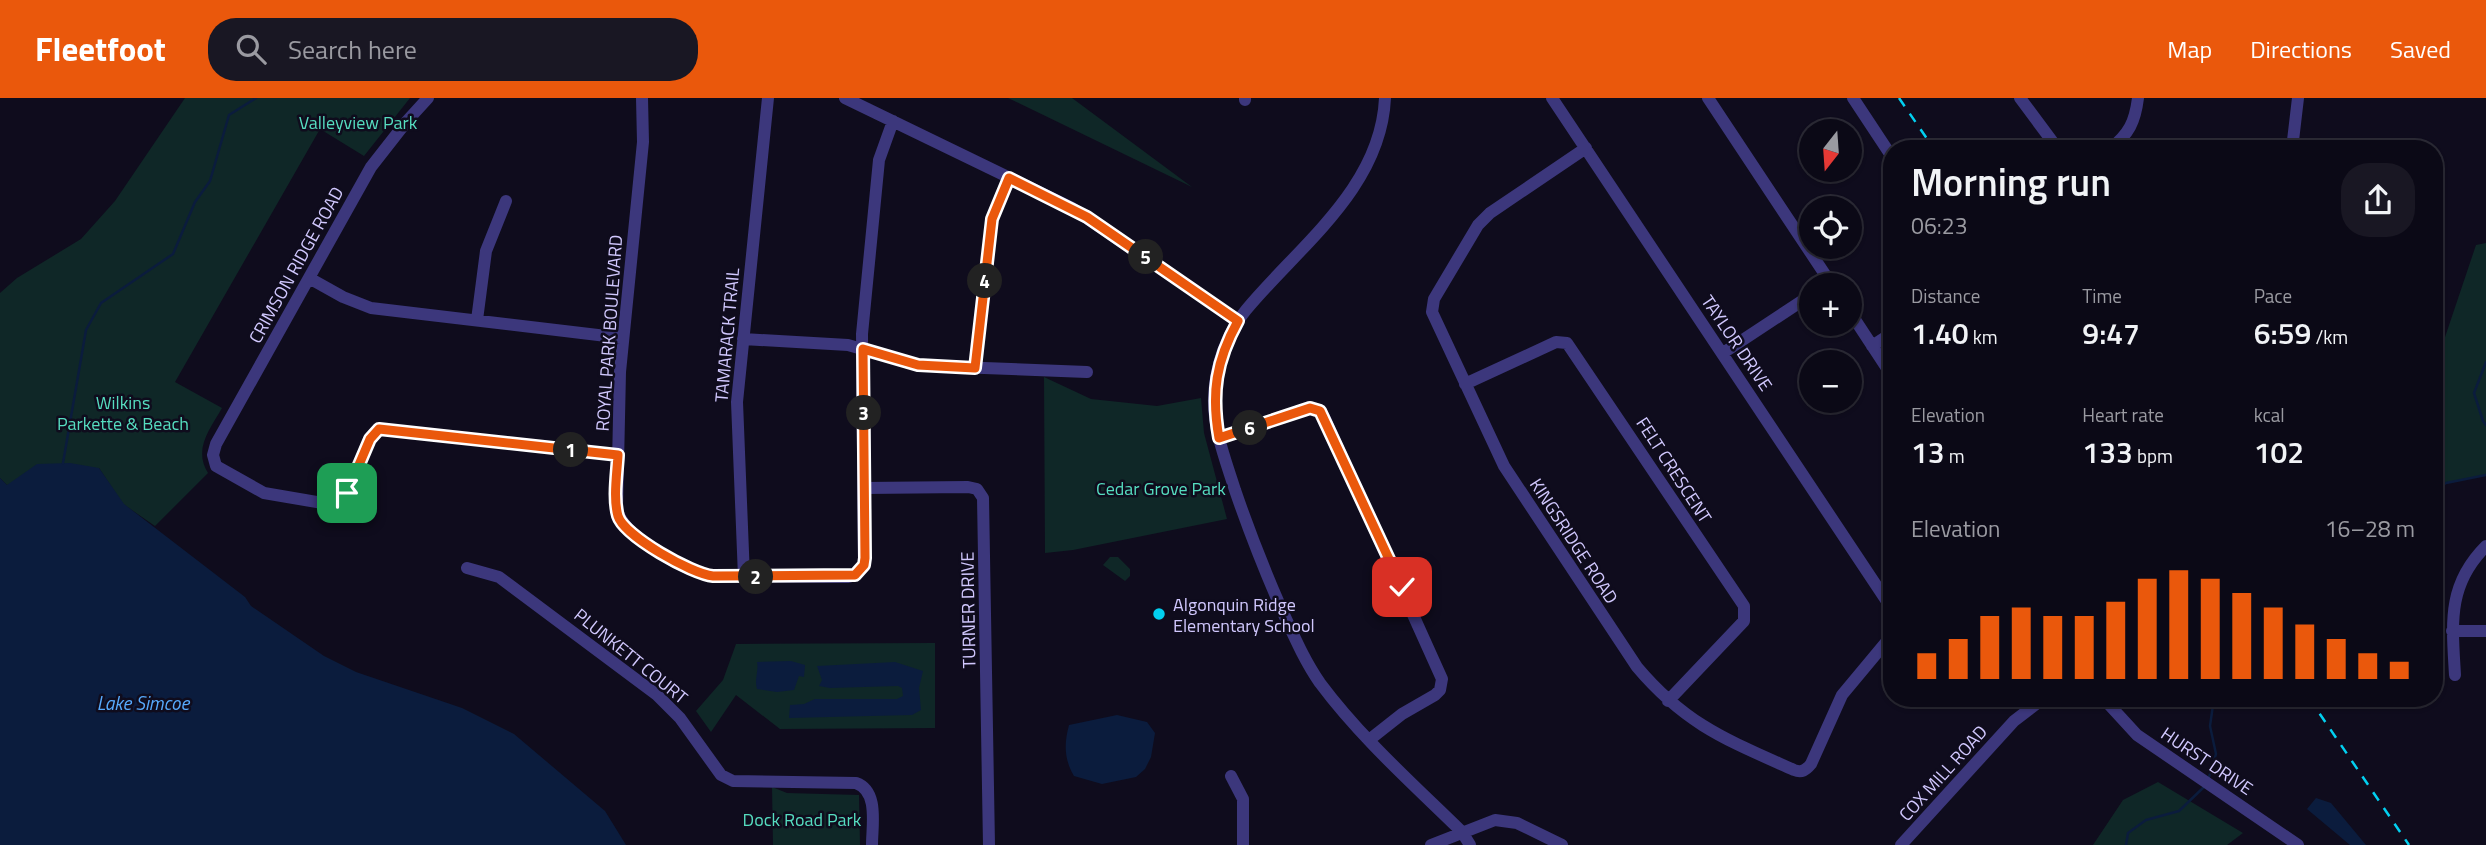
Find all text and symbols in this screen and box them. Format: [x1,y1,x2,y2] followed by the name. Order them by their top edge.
[208,18,698,81] search box
[35,24,166,74] text: Fleetfoot
[232,30,270,68] icon: search
[288,30,417,69] text: Search here
[2167,31,2212,67] text: Map
[2250,31,2352,67] text: Directions
[2390,31,2451,67] text: Saved
[299,109,418,136] park label: Valleyview Park
[1799,119,1862,182] north arrow
[1799,119,1862,413] map controls
[1911,153,2111,211] text: Morning run
[2341,163,2415,237] button: share
[242,182,350,348] street label: CRIMSON RIDGE ROAD
[1799,196,1862,259] button: locate
[1911,208,1968,243] text: 06:23
[589,234,629,432] street label: ROYAL PARK BOULEVARD
[1128,240,1164,274] pin: 5
[1140,242,1151,271] text: 5
[968,264,1002,298] pin: 4
[708,266,746,403] street label: TAMARACK TRAIL
[979,266,990,295] text: 4
[1799,273,1862,336] button: +
[1911,281,1980,310] text: Distance
[2082,281,2122,310] text: Time
[2254,281,2292,310] text: Pace
[1695,289,1779,397] street label: TAYLOR DRIVE
[1911,310,1969,356] text: 1.40
[2082,310,2140,356] text: 9:47
[2254,310,2311,356] text: 6:59
[1969,322,1998,351] text: km
[2311,322,2348,351] text: /km
[1799,350,1862,413] button: −
[57,389,189,437] park label: Wilkins Parkette & Beach
[846,396,882,430] pin: 3
[858,398,869,427] text: 3
[1911,400,1985,429] text: Elevation
[2082,400,2164,429] text: Heart rate
[2254,400,2285,429] text: kcal
[1232,410,1268,446] pin: 6
[1630,412,1719,529] street label: FELT CRESCENT
[1244,413,1255,442] text: 6
[1911,429,1945,475] text: 13
[2082,429,2133,475] text: 133
[2254,429,2304,475] text: 102
[554,432,588,468] pin: 1
[565,435,576,464] text: 1
[1945,441,1965,470] text: m
[2133,441,2173,470] text: bpm
[317,463,377,523] pin
[1523,473,1625,609] street label: KINGSRIDGE ROAD
[328,474,366,512] icon: arrive
[1096,475,1226,502] park label: Cedar Grove Park
[1911,511,2000,546] text: Elevation
[2325,511,2415,546] text: 16–28 m
[953,551,983,669] street label: TURNER DRIVE
[1372,557,1432,617] pin
[738,560,774,594] pin: 2
[750,562,761,591] text: 2
[1383,568,1421,606] icon: check
[1173,591,1315,639] place label: Algonquin Ridge Elementary School
[568,602,694,711] street label: PLUNKETT COURT
[1151,606,1167,622] marker: Algonquin Ridge Elementary School
[97,688,190,717] water label: Lake Simcoe
[1892,719,1994,827] street label: COX MILL ROAD
[2156,720,2258,802] street label: HURST DRIVE
[743,806,862,833] park label: Dock Road Park

